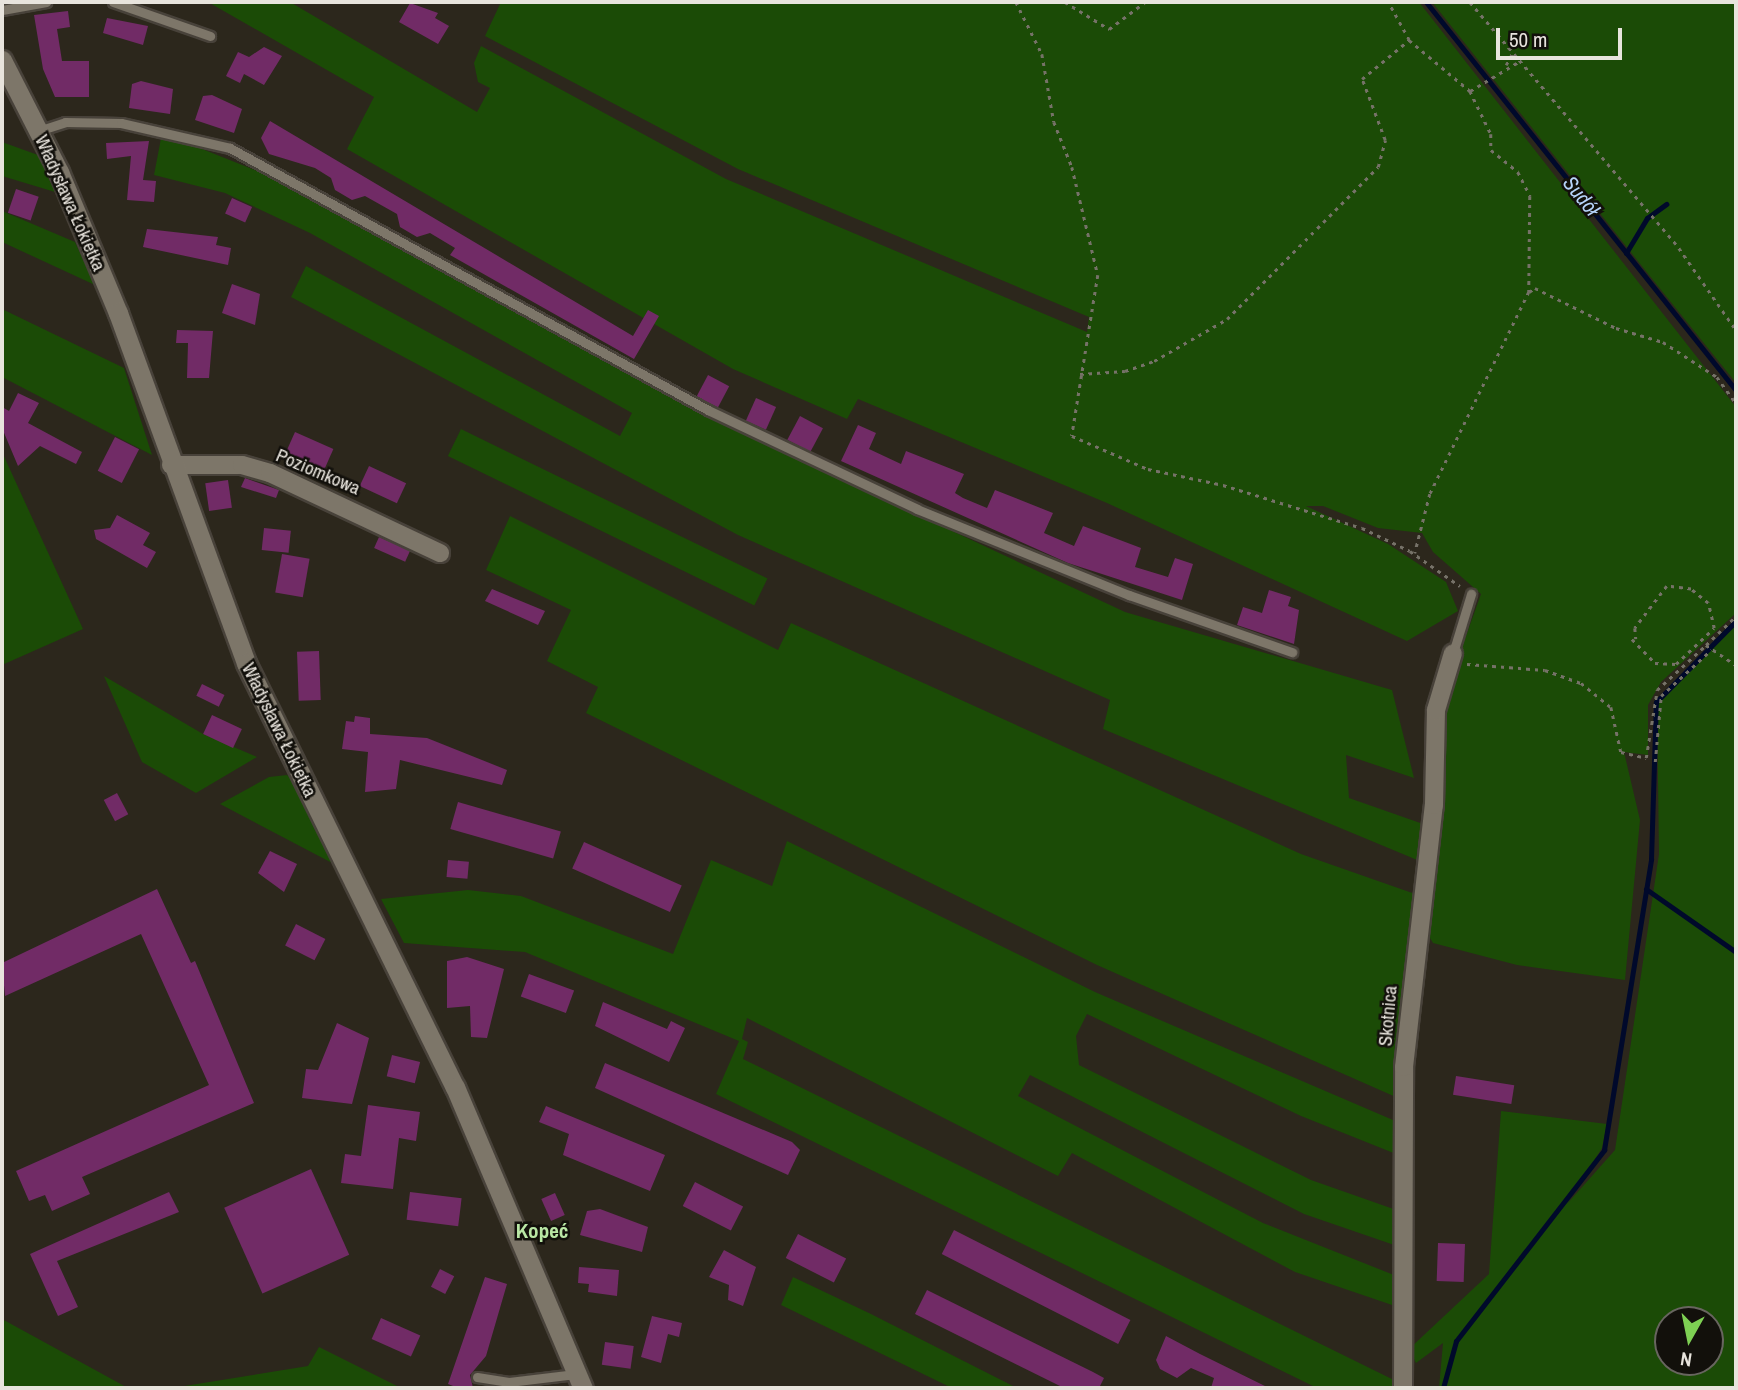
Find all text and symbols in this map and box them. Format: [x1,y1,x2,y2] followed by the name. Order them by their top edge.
[1500,14,1626,58] scale bar
[1509,25,1547,54] text: 50 m
[30,132,110,274] street label: Władysława Łokietka
[1557,171,1605,221] water label: Sudół
[272,444,364,500] street label: Poziomkowa
[237,659,321,801] street label: Władysława Łokietka
[1374,985,1402,1047] street label: Skotnica
[516,1218,568,1244] district label: Kopeć
[1654,1306,1724,1376] north arrow
[1678,1346,1694,1373] text: N

